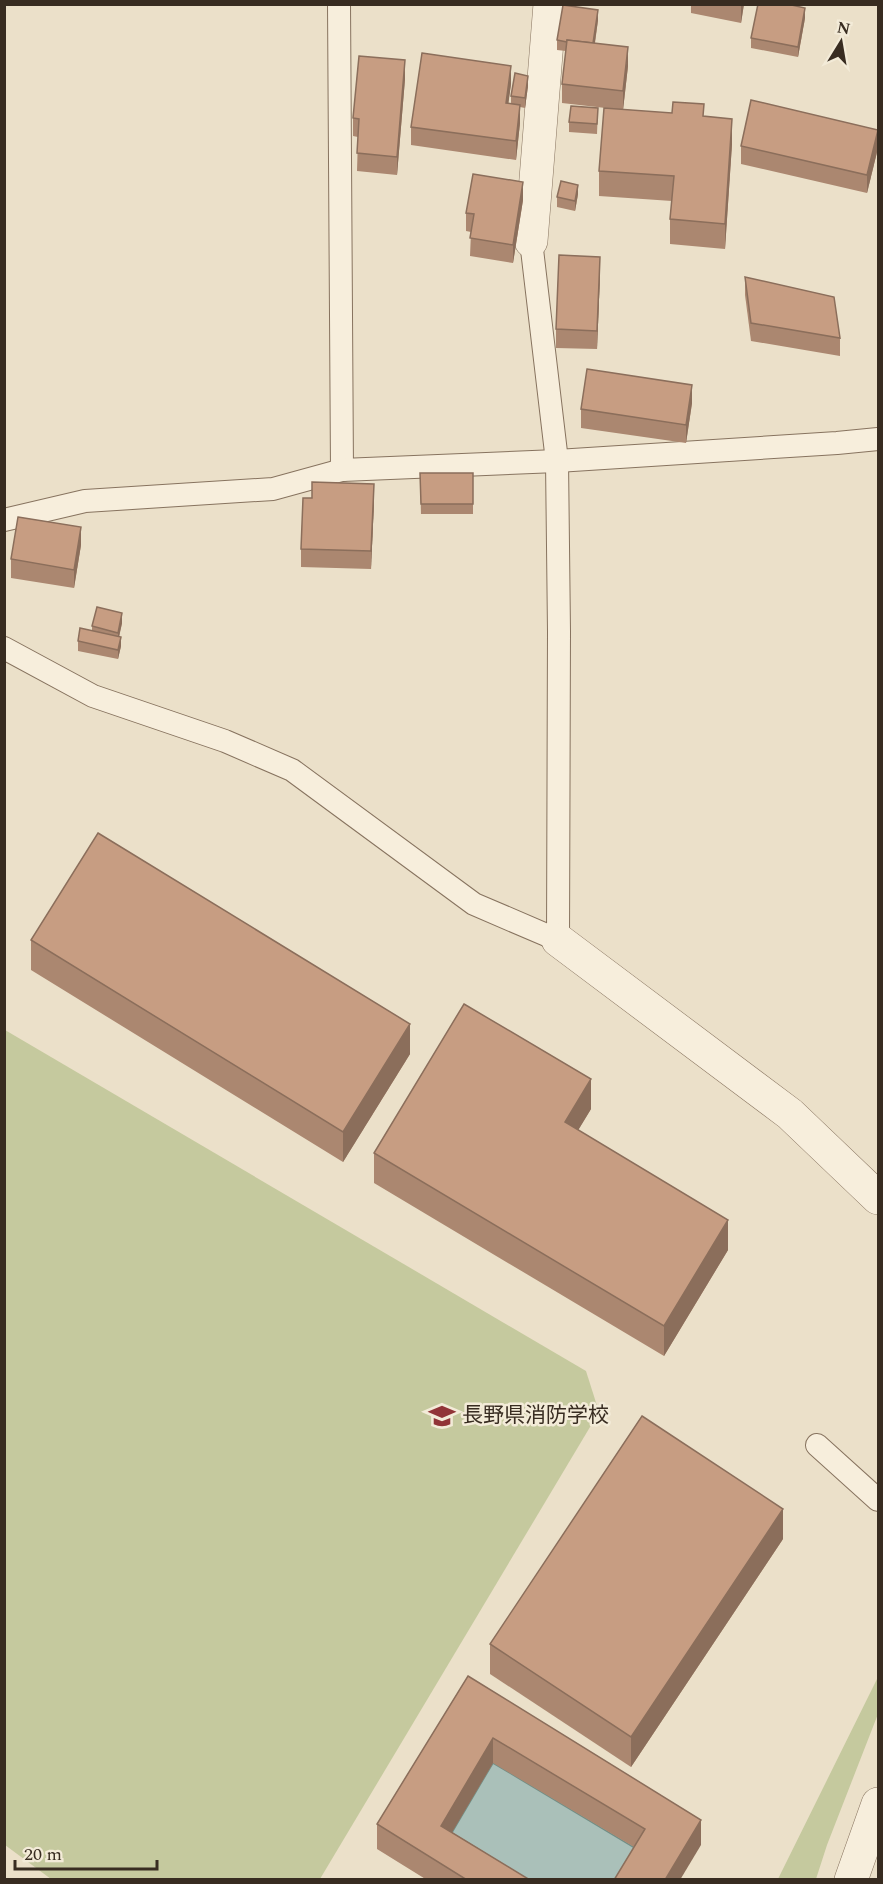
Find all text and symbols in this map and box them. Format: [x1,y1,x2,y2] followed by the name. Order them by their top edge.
[811,12,871,72] north arrow
[835,15,852,41] text: N
[462,1400,609,1432] place label: 長野県消防学校
[427,1401,457,1431] school or university icon: 長野県消防学校
[15,1833,158,1871] scale bar
[24,1841,62,1868] text: 20 m

